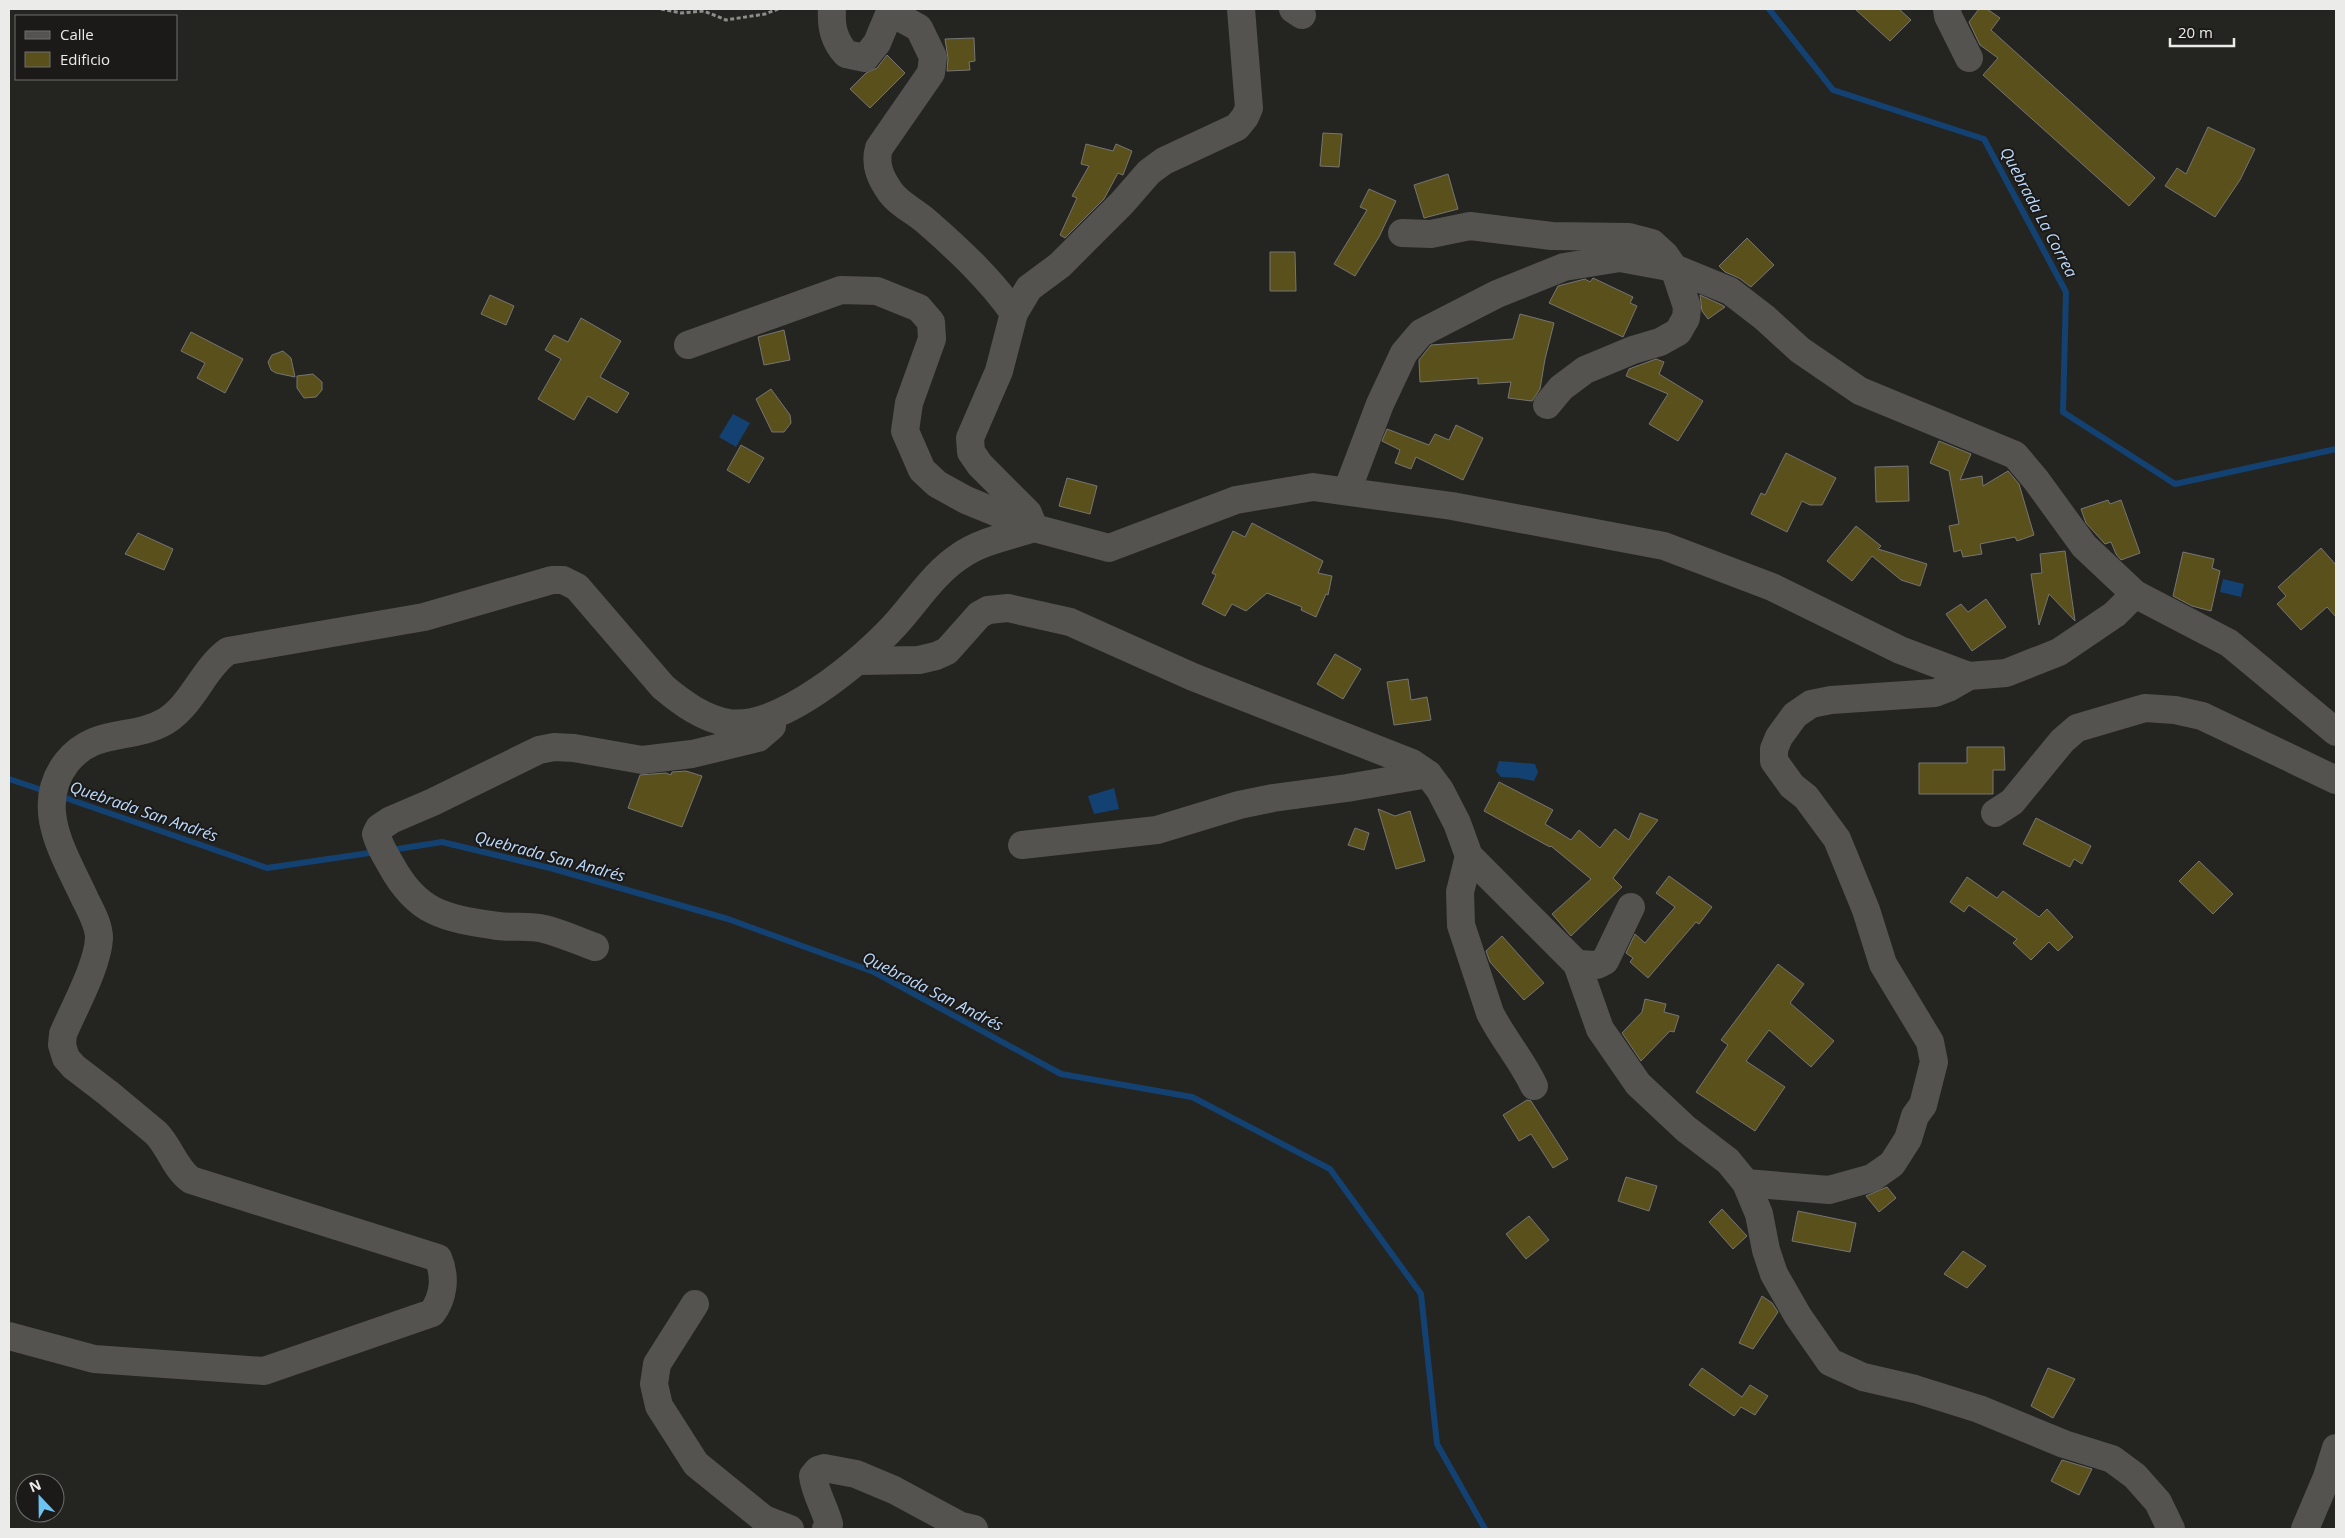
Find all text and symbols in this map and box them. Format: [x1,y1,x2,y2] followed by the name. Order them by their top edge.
[15,15,178,80] legend
[2170,15,2234,47] scale bar
[2178,22,2213,42] text: 20 m
[60,24,94,44] text: Calle
[60,49,110,69] text: Edificio
[1995,143,2083,281] water label: Quebrada La Correa
[67,775,221,847] water label: Quebrada San Andrés
[472,825,628,887] water label: Quebrada San Andrés
[859,946,1007,1036] water label: Quebrada San Andrés
[15,1473,65,1523] north arrow
[26,1475,44,1496] text: N

